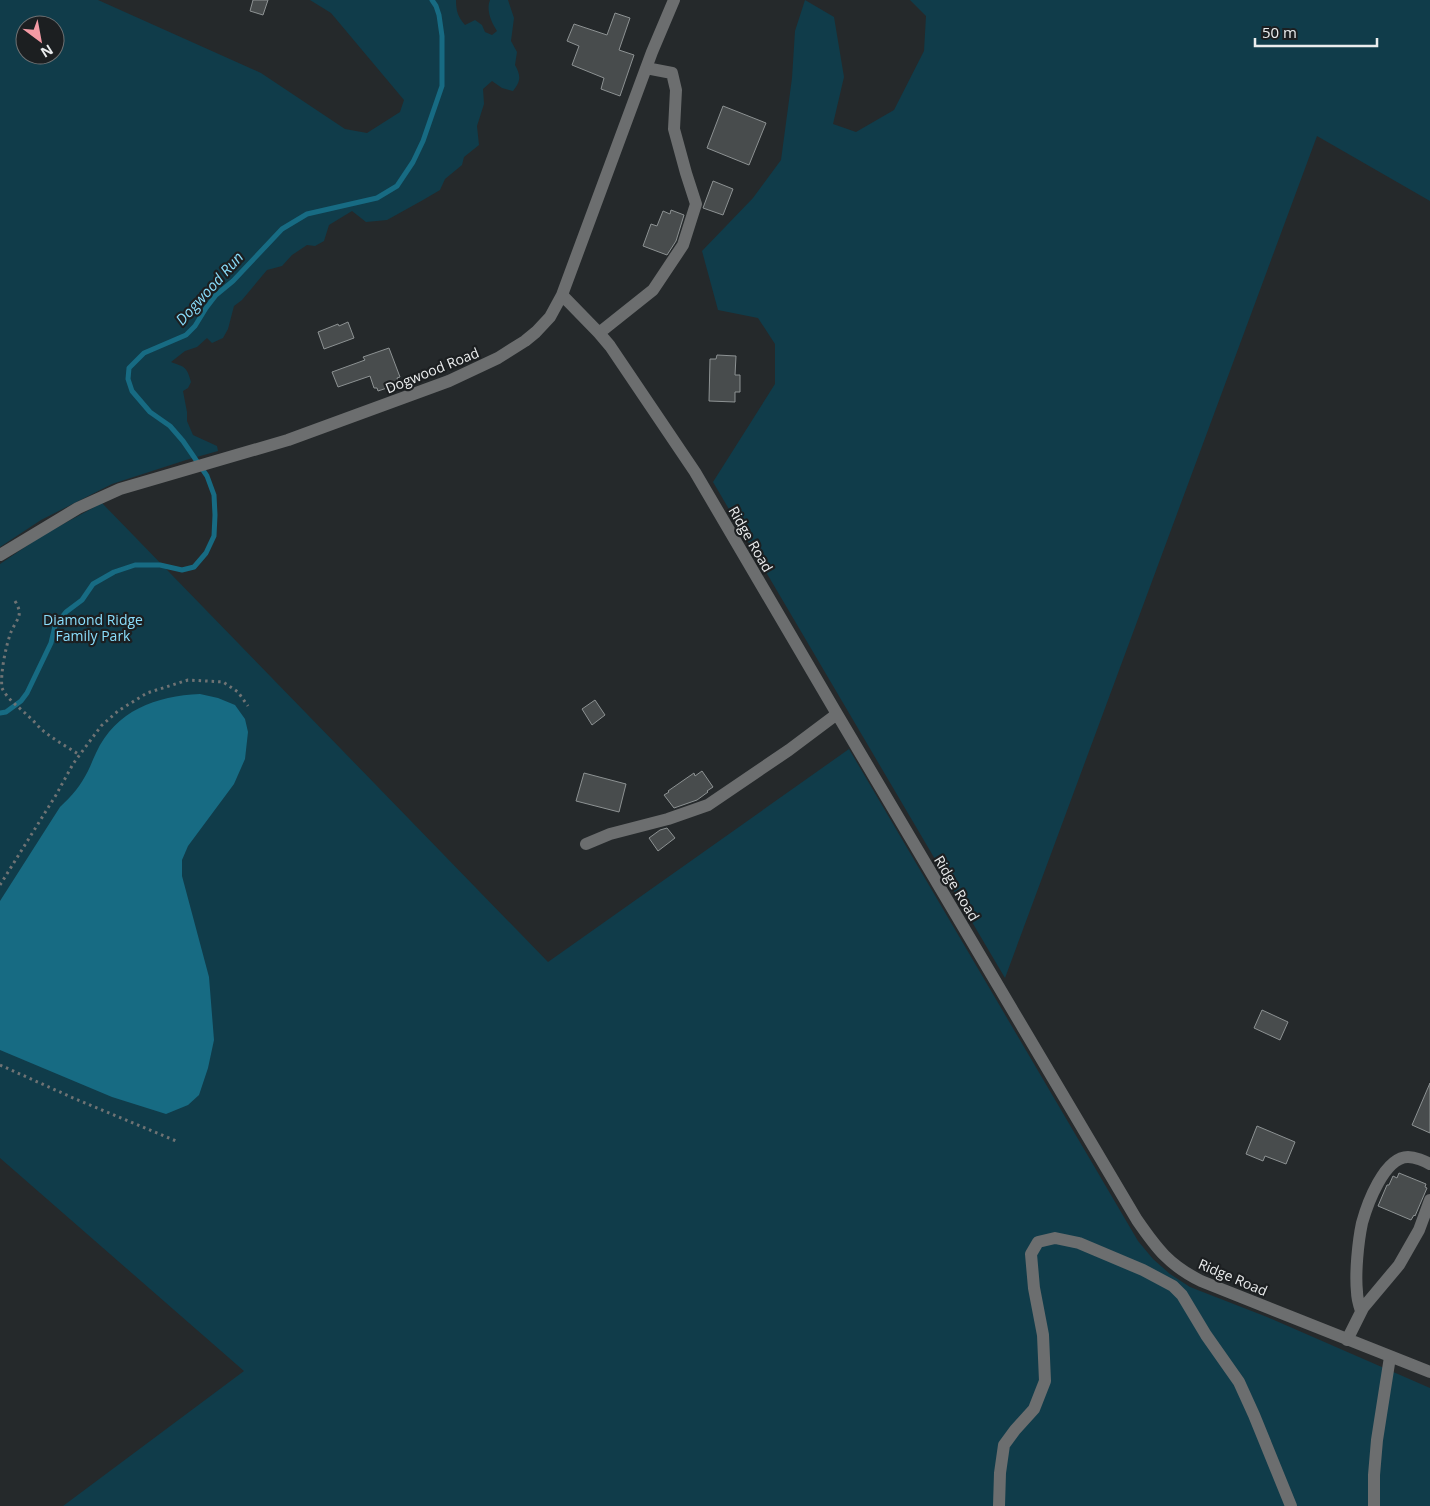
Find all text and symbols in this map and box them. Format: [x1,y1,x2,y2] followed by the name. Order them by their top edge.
[15,15,65,65] north arrow
[1255,15,1378,47] scale bar
[1262,22,1297,42] text: 50 m
[37,40,57,63] text: N
[171,247,247,329] water label: Dogwood Run
[382,343,482,397] street label: Dogwood Road
[724,503,778,575] street label: Ridge Road
[43,610,143,645] park label: Diamond Ridge Family Park
[930,852,984,924] street label: Ridge Road
[1196,1254,1270,1300] street label: Ridge Road

